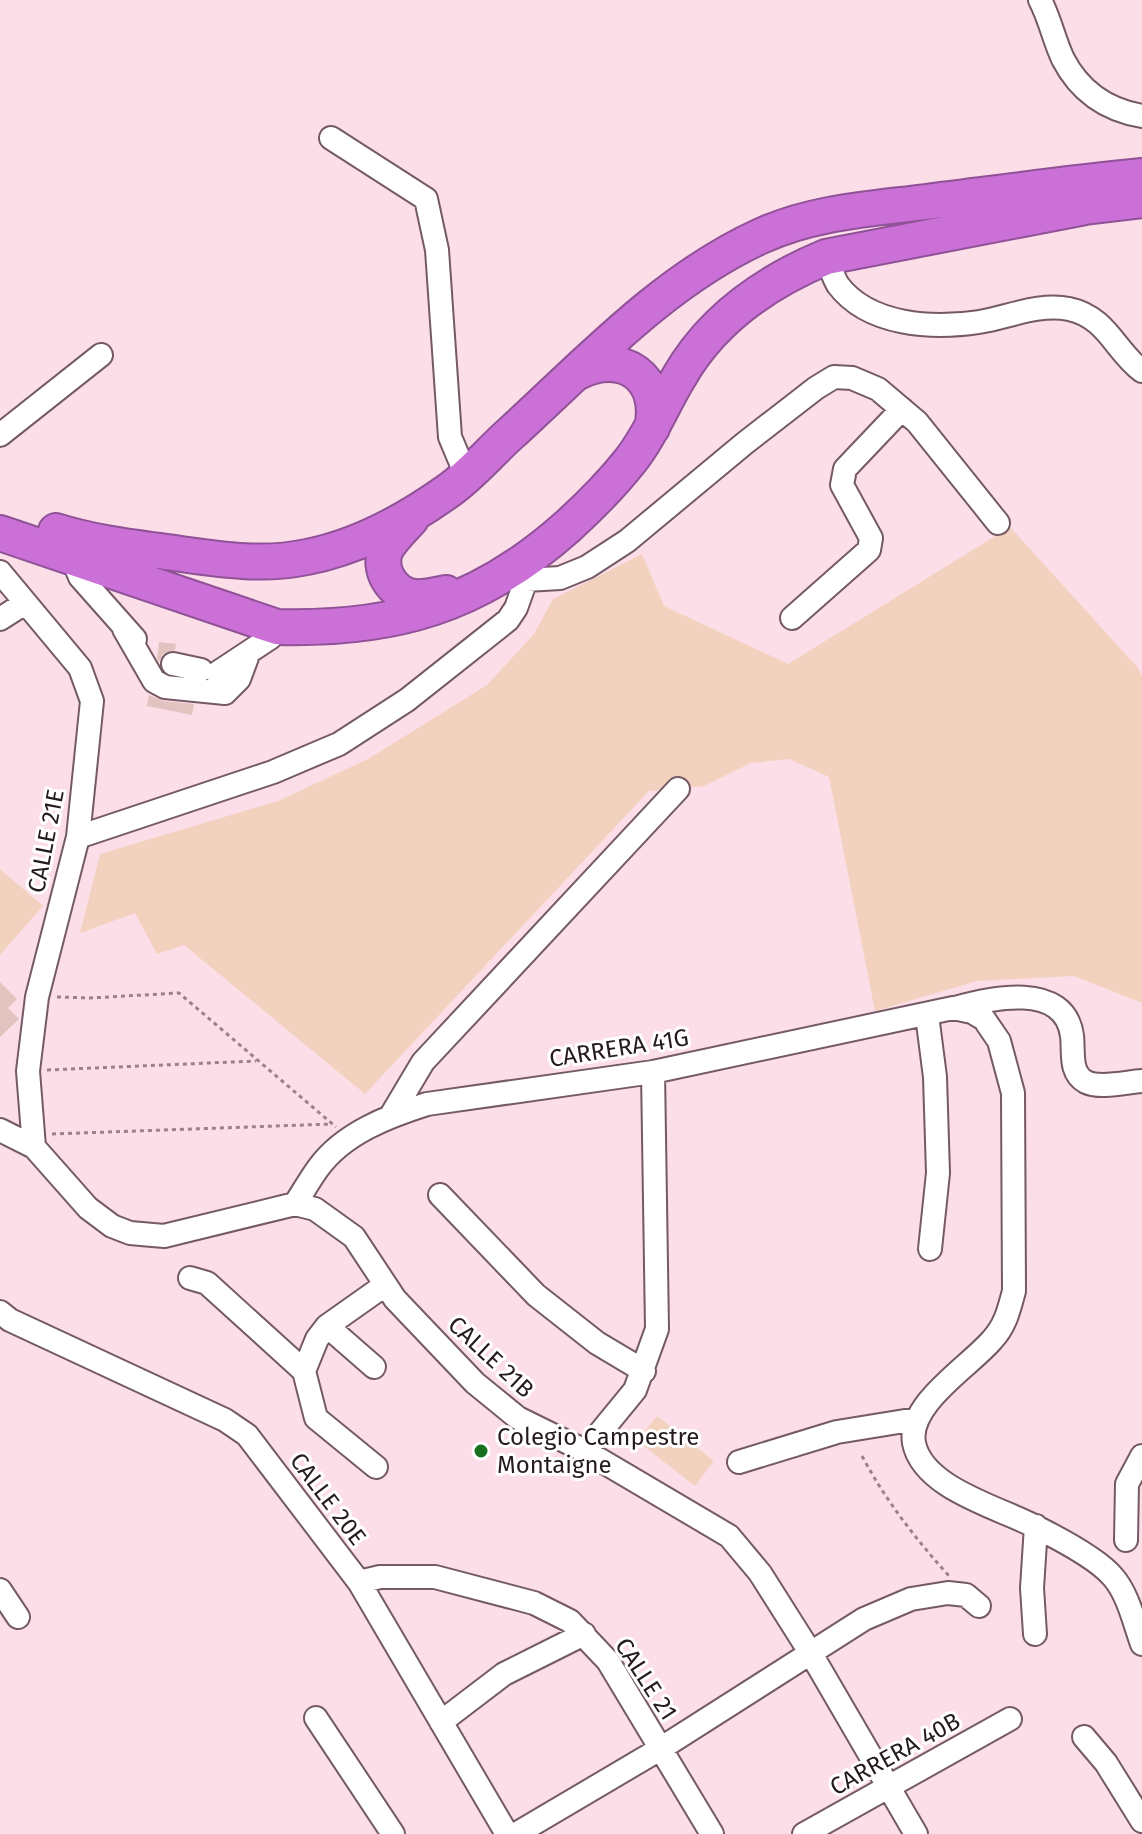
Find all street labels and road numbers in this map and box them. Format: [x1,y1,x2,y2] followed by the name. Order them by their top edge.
[22,787,70,895] street label: CALLE 21E
[547,1023,691,1073] street label: CARRERA 41G
[442,1310,540,1404] street label: CALLE 21B
[284,1447,372,1551] street label: CALLE 20E
[609,1633,683,1725] street label: CALLE 21
[825,1707,965,1801] street label: CARRERA 40B

